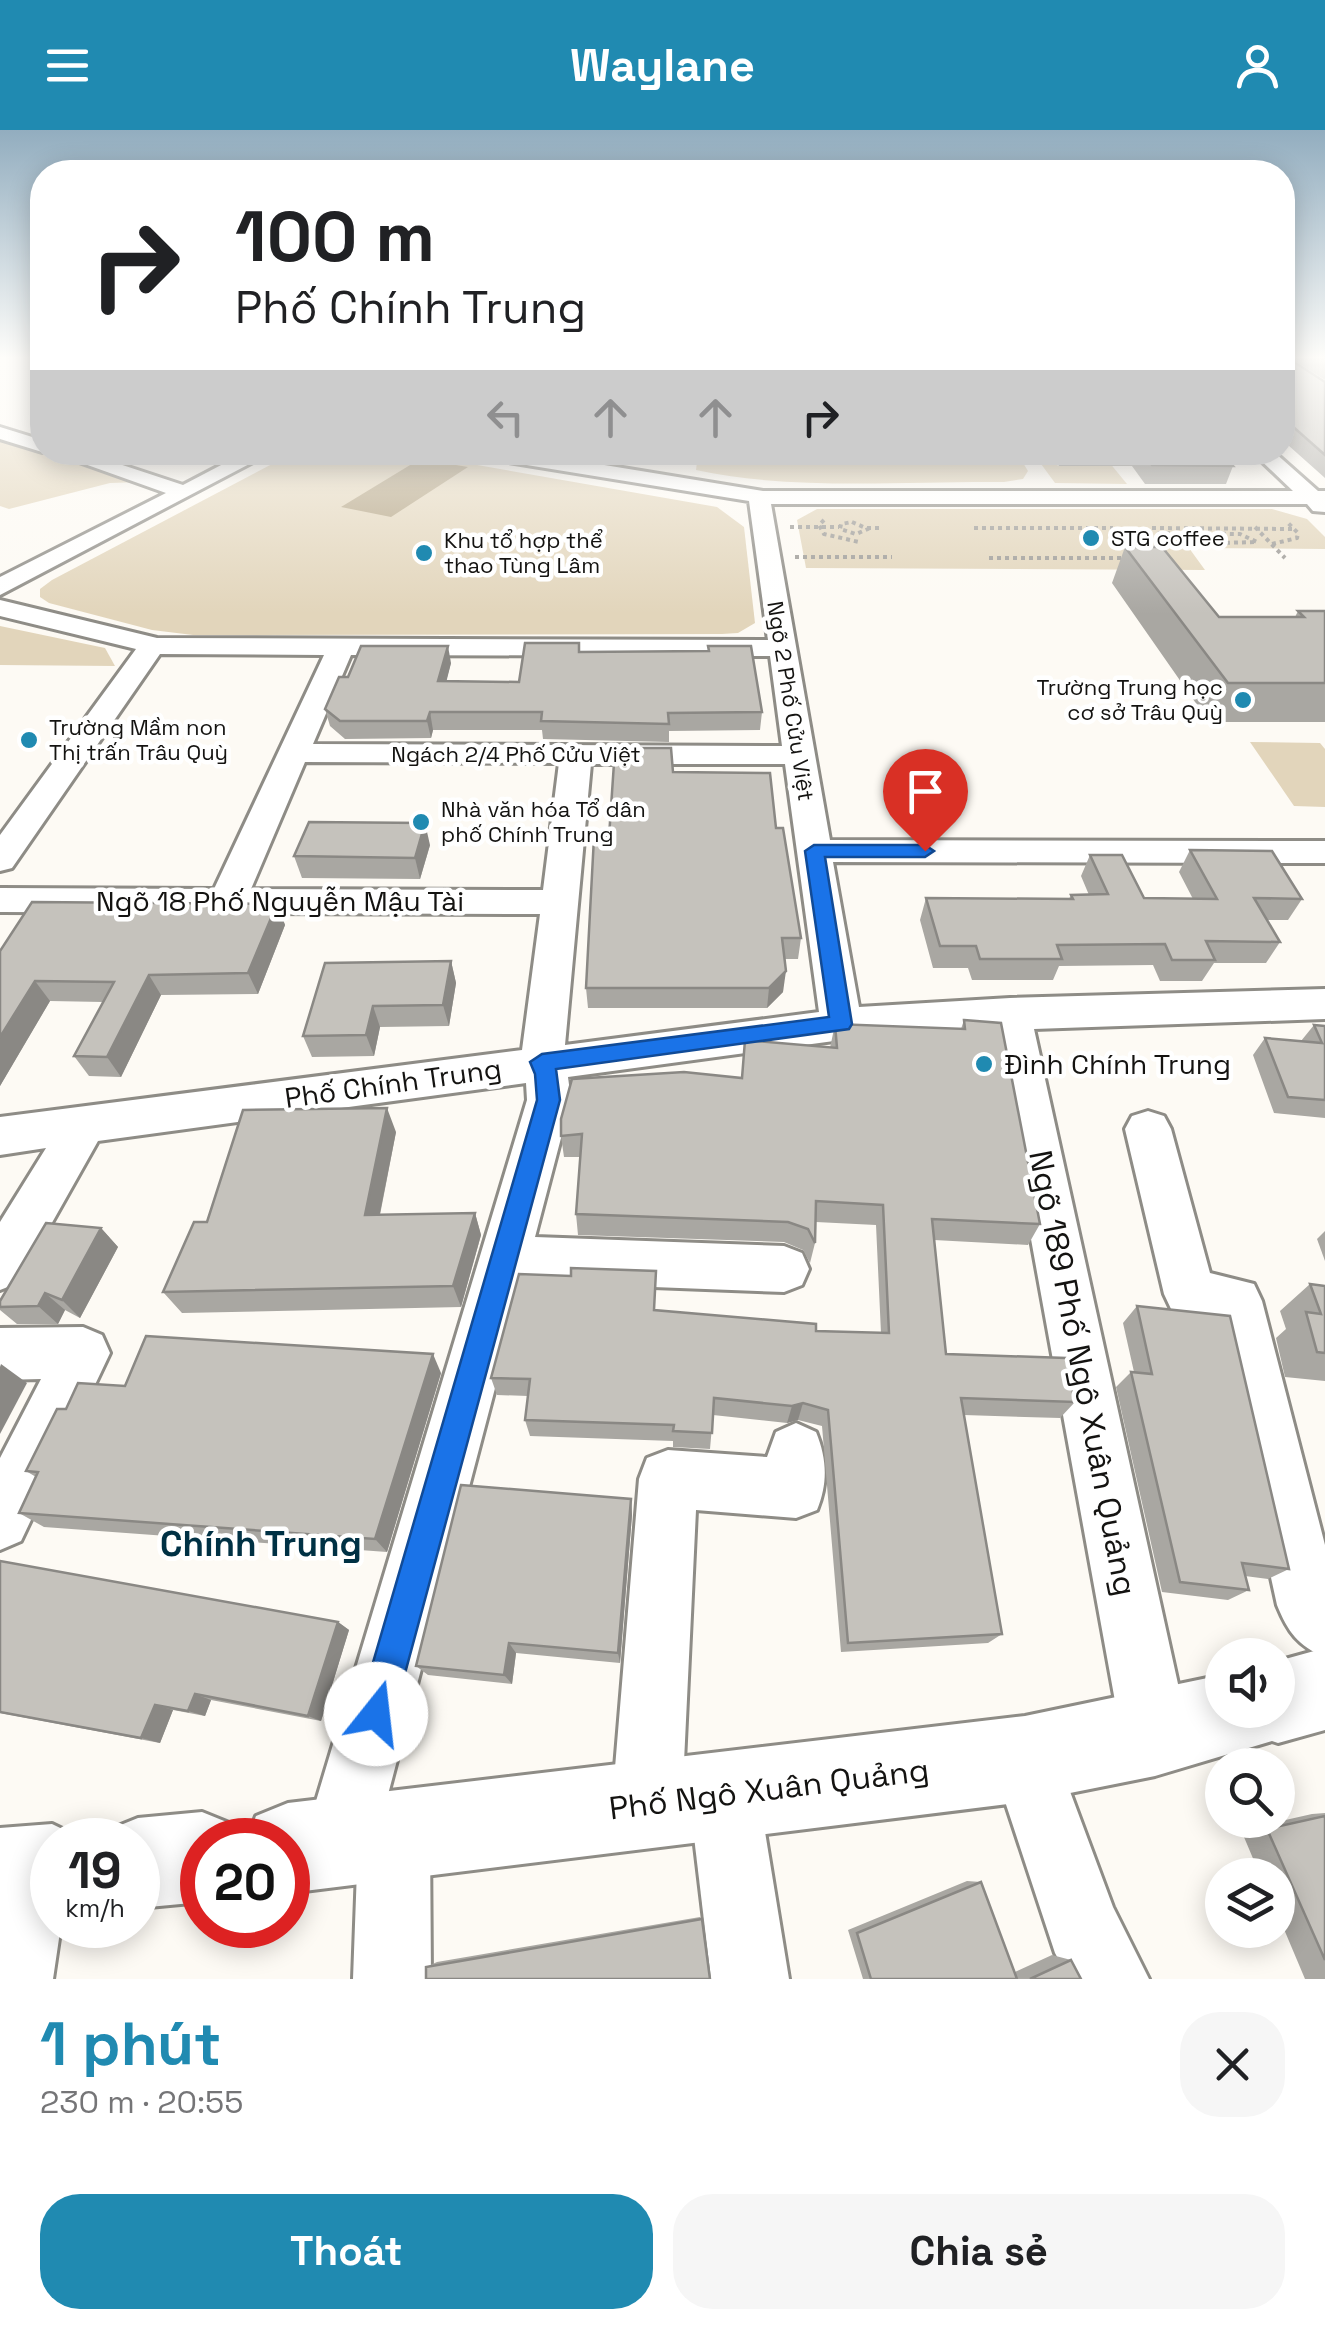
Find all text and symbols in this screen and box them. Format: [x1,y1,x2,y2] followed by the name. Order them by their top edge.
[570,37,755,94] text: Waylane
[40,38,95,93] icon: menu
[1230,38,1285,93] icon: person
[235,192,435,281] text: 100 m
[70,200,200,330] icon: right
[235,279,586,336] text: Phố Chính Trung
[478,390,533,445] icon: left
[583,390,638,445] icon: ahead
[688,390,743,445] icon: ahead
[793,390,848,445] icon: right
[1111,524,1225,552] place label: STG coffee
[444,526,603,579] place label: Khu tổ hợp thể thao Tùng Lâm
[1080,527,1102,549] marker: STG coffee
[413,542,435,564] marker: Khu tổ hợp thể thao Tùng Lâm
[761,599,821,803] street label: Ngõ 2 Phố Cửu Việt
[1036,673,1223,726] place label: Trường Trung học cơ sở Trâu Quỳ
[1232,689,1254,711] marker: Trường Trung học cơ sở Trâu Quỳ
[49,713,228,766] place label: Trường Mầm non Thị trấn Trâu Quỳ
[18,729,40,751] marker: Trường Mầm non Thị trấn Trâu Quỳ
[391,740,641,768] street label: Ngách 2/4 Phố Cửu Việt
[883,749,968,852] pin
[898,764,953,819] icon: arrive
[441,795,646,848] place label: Nhà văn hóa Tổ dân phố Chính Trung
[410,811,432,833] marker: Nhà văn hóa Tổ dân phố Chính Trung
[96,883,464,919] street label: Ngõ 18 Phố Nguyễn Mậu Tài
[1004,1046,1231,1082] place label: Đình Chính Trung
[282,1050,504,1116] street label: Phố Chính Trung
[973,1053,995,1075] marker: Đình Chính Trung
[1020,1147,1146,1599] street label: Ngõ 189 Phố Ngô Xuân Quảng
[160,1522,362,1566] district label: Chính Trung
[1205,1638,1295,1948] map controls
[1205,1638,1295,1728] button: sound
[324,1662,428,1766] position arrow
[1205,1748,1295,1838] button: search
[607,1750,931,1828] street label: Phố Ngô Xuân Quảng
[180,1818,310,1948] speed limit sign: 20
[68,1839,122,1903] text: 19
[1205,1858,1295,1948] button: layers
[65,1892,125,1924] text: km/h
[40,2006,221,2083] text: 1 phút
[1180,2012,1285,2117] button: close
[40,2082,243,2122] text: 230 m · 20:55
[40,2194,653,2309] button: Thoát
[673,2194,1285,2309] button: Chia sẻ

